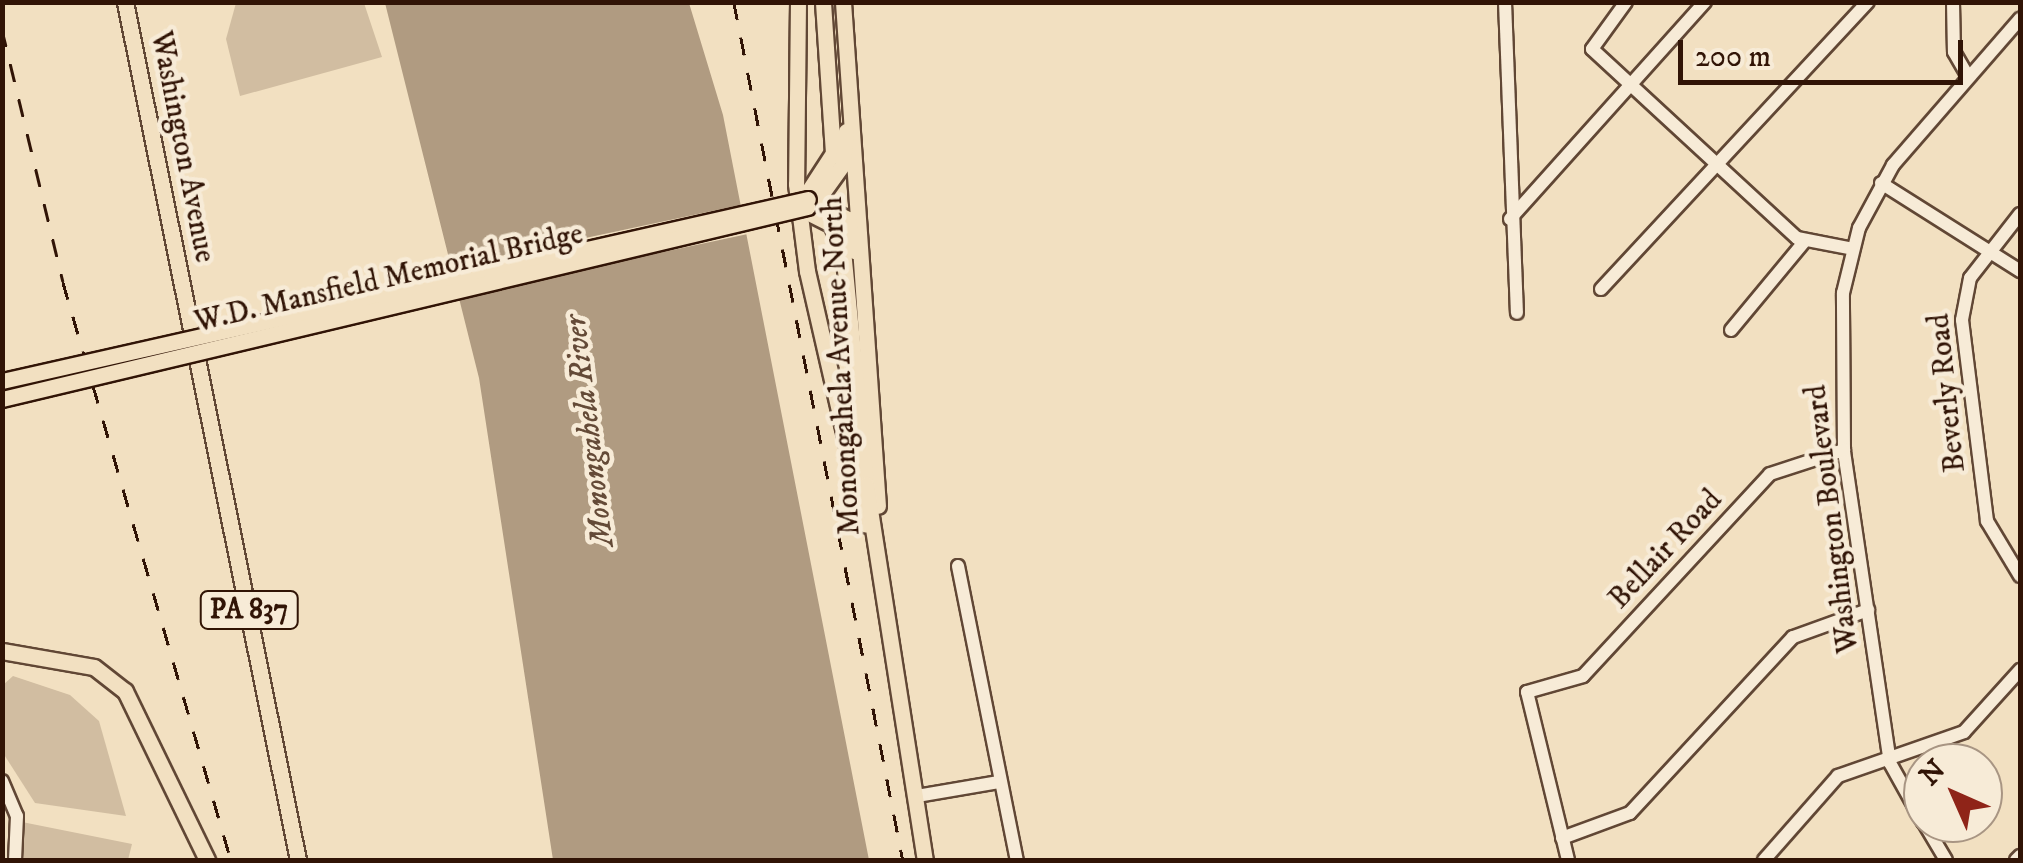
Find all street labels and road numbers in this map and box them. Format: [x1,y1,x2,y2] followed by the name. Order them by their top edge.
[142,28,222,266] street label: Washington Avenue
[815,196,869,536] street label: Monongahela Avenue North
[191,217,587,341] street label: W.D. Mansfield Memorial Bridge
[1922,312,1974,474] street label: Beverly Road
[1799,383,1867,655] street label: Washington Boulevard
[1602,483,1730,617] street label: Bellair Road
[199,587,299,633] road number: PA 837

